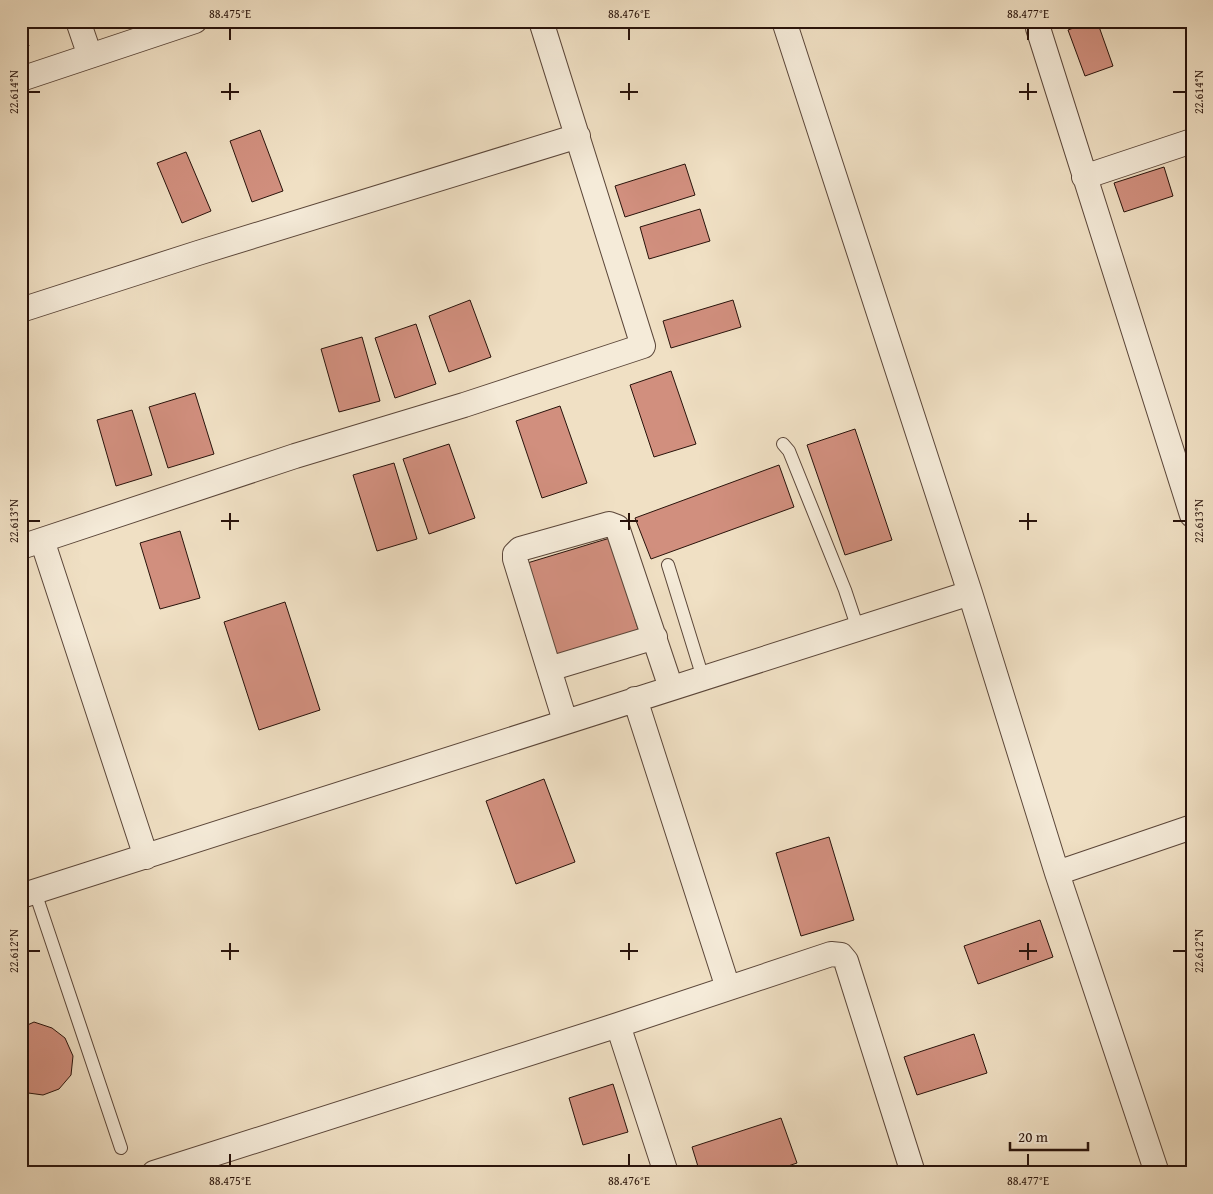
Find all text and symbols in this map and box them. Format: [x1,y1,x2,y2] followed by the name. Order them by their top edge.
[209,5,251,22] text: 88.475°E
[608,5,650,22] text: 88.476°E
[1007,5,1049,22] text: 88.477°E
[5,70,22,114] text: 22.614°N
[1190,70,1207,114] text: 22.614°N
[5,499,22,543] text: 22.613°N
[1190,499,1207,543] text: 22.613°N
[5,929,22,973] text: 22.612°N
[1190,929,1207,973] text: 22.612°N
[1010,1119,1088,1151] scale bar
[1018,1126,1049,1147] text: 20 m
[209,1172,251,1189] text: 88.475°E
[608,1172,650,1189] text: 88.476°E
[1007,1172,1049,1189] text: 88.477°E

